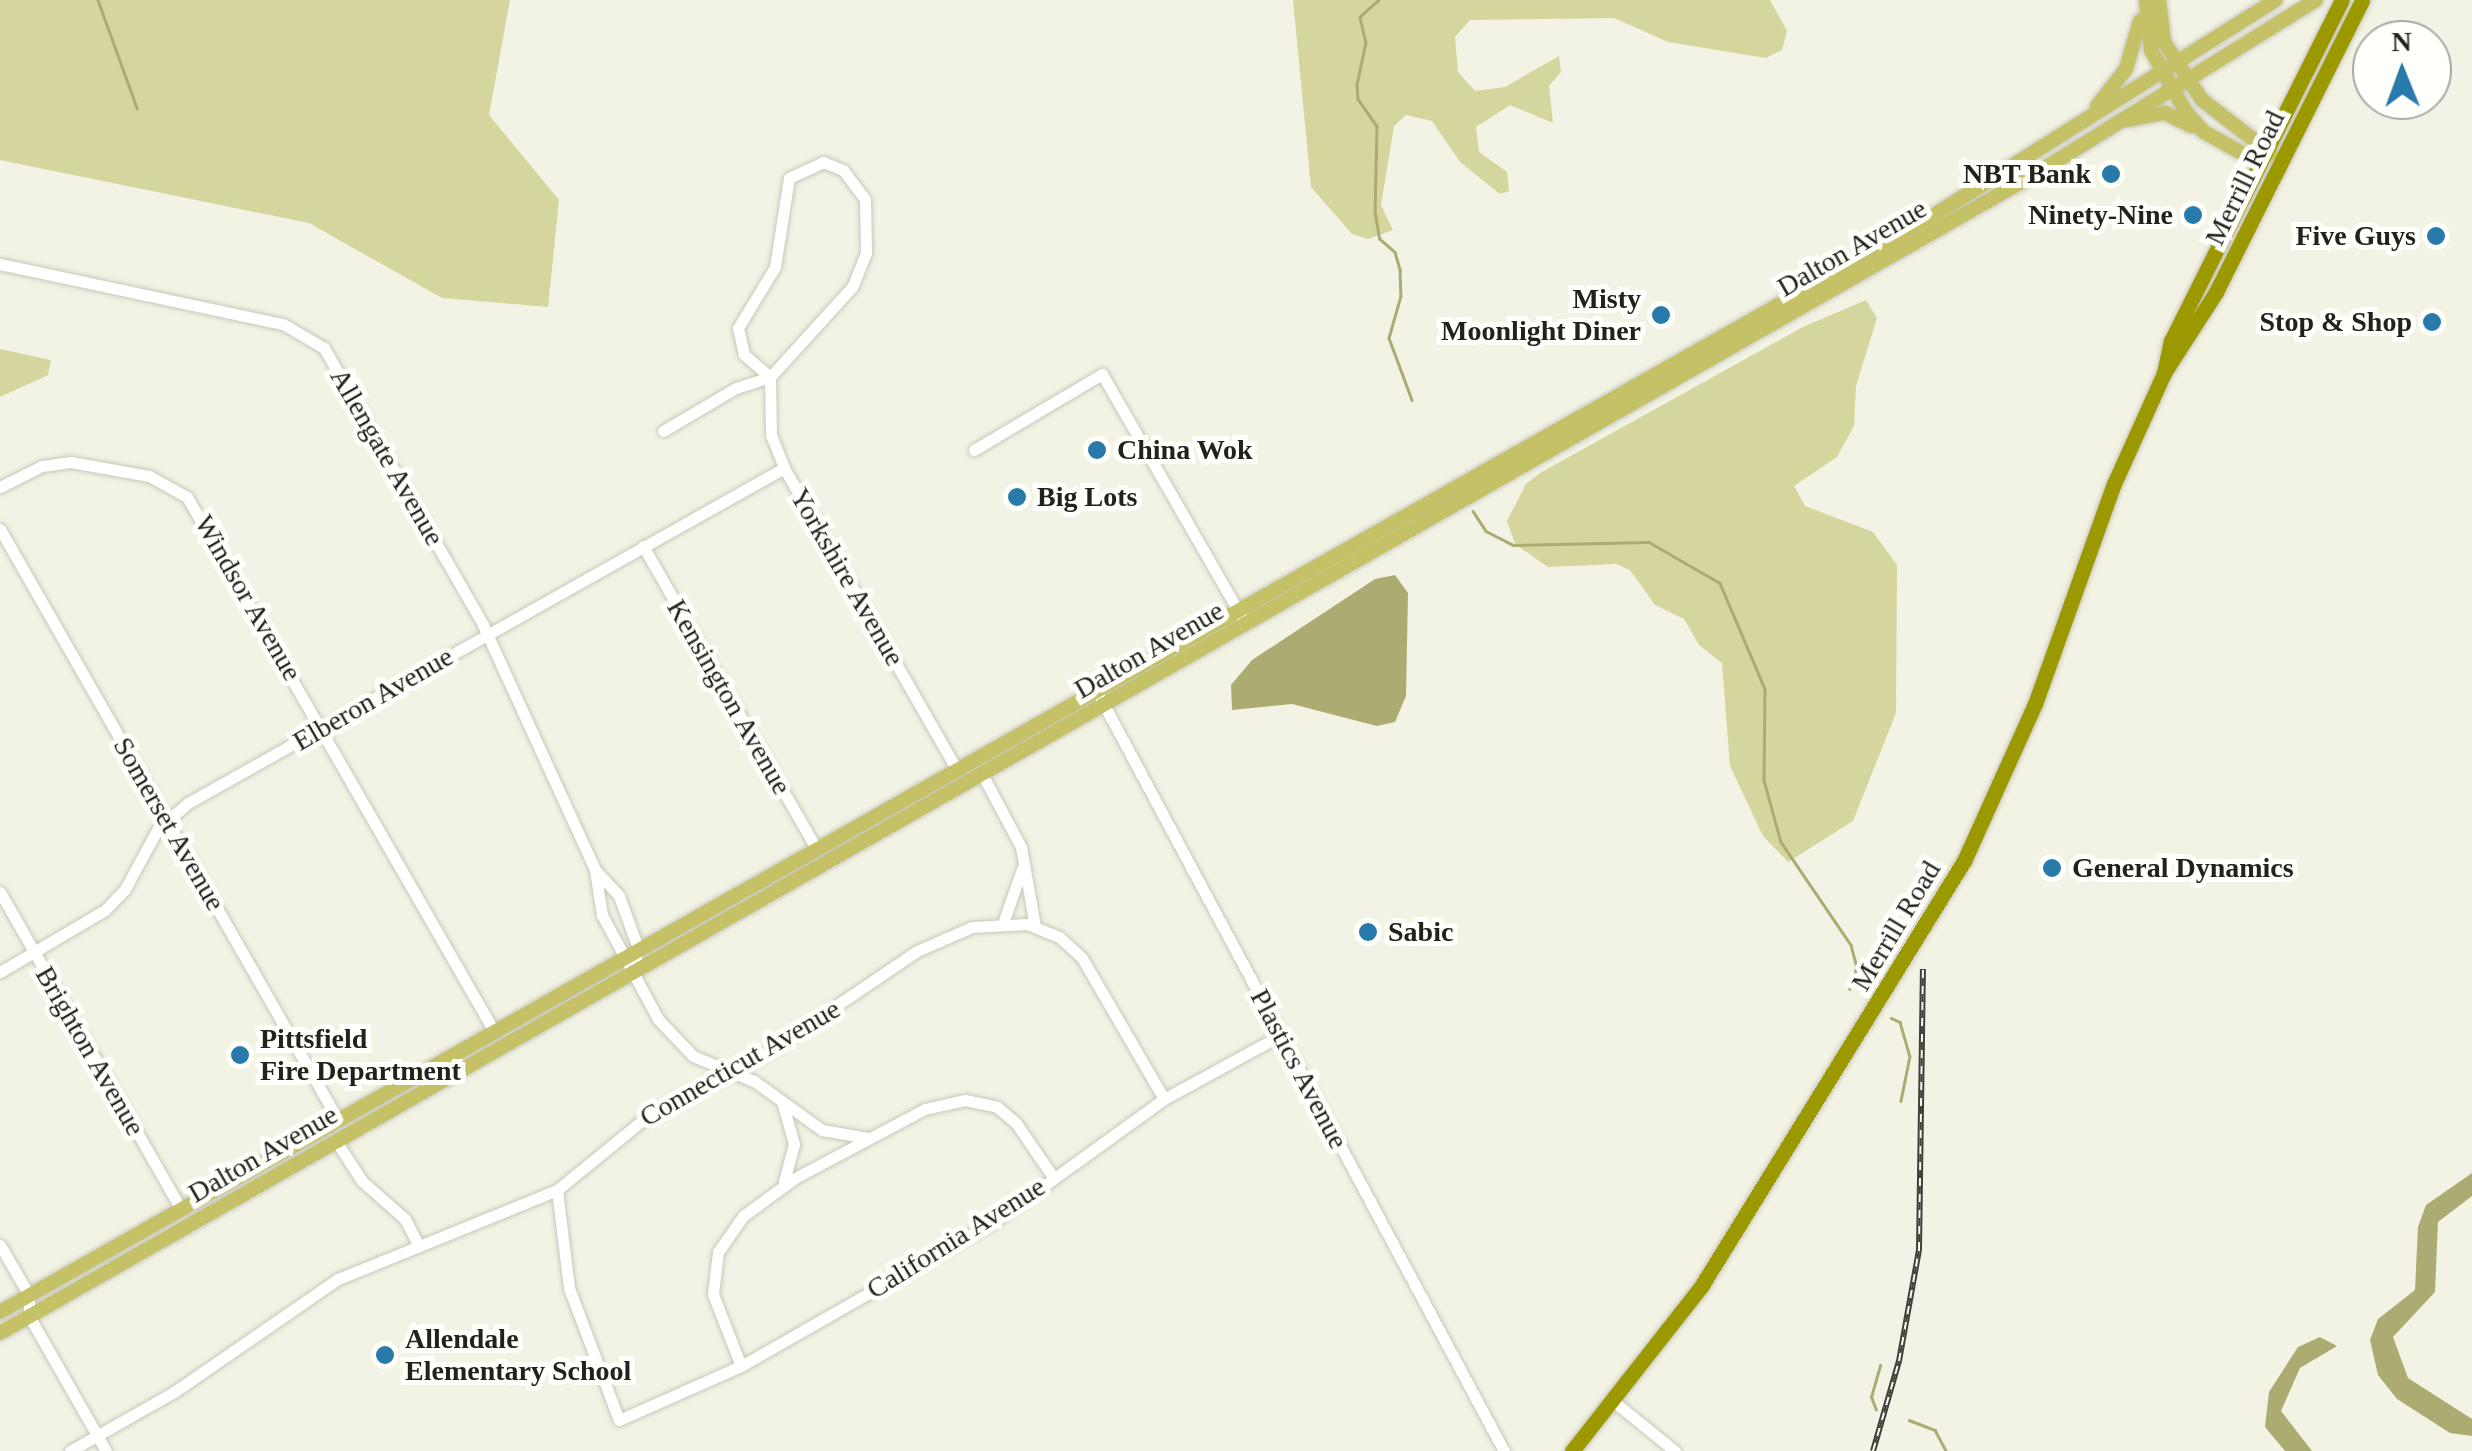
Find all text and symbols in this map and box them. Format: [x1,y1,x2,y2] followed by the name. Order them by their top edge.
[2352,20,2452,120] north arrow
[2391,26,2412,57] text: N
[2198,105,2292,251] street label: Merrill Road
[1963,157,2091,191] place label: NBT Bank
[2100,163,2122,185] marker: NBT Bank
[1771,191,1933,305] street label: Dalton Avenue
[2028,198,2173,232] place label: Ninety-Nine
[2182,204,2204,226] marker: Ninety-Nine
[2295,219,2416,253] place label: Five Guys
[2425,225,2447,247] marker: Five Guys
[1441,282,1641,348] place label: Misty Moonlight Diner
[1650,304,1672,326] marker: Misty Moonlight Diner
[2259,305,2412,339] place label: Stop & Shop
[2421,311,2443,333] marker: Stop & Shop
[322,362,452,552] street label: Allengate Avenue
[1117,433,1253,467] place label: China Wok
[1086,439,1108,461] marker: China Wok
[1037,480,1137,514] place label: Big Lots
[782,481,912,673] street label: Yorkshire Avenue
[1006,486,1028,508] marker: Big Lots
[187,508,309,688] street label: Windsor Avenue
[659,593,799,801] street label: Kensington Avenue
[1068,593,1230,707] street label: Dalton Avenue
[286,639,460,759] street label: Elberon Avenue
[105,731,233,917] street label: Somerset Avenue
[2072,851,2294,885] place label: General Dynamics
[1844,855,1948,997] street label: Merrill Road
[2041,857,2063,879] marker: General Dynamics
[1388,915,1453,949] place label: Sabic
[1357,921,1379,943] marker: Sabic
[28,960,152,1142] street label: Brighton Avenue
[1242,983,1356,1155] street label: Plastics Avenue
[633,992,847,1134] street label: Connecticut Avenue
[260,1022,461,1088] place label: Pittsfield Fire Department
[229,1044,251,1066] marker: Pittsfield Fire Department
[182,1097,344,1211] street label: Dalton Avenue
[860,1169,1052,1307] street label: California Avenue
[405,1322,631,1388] place label: Allendale Elementary School
[374,1344,396,1366] marker: Allendale Elementary School

